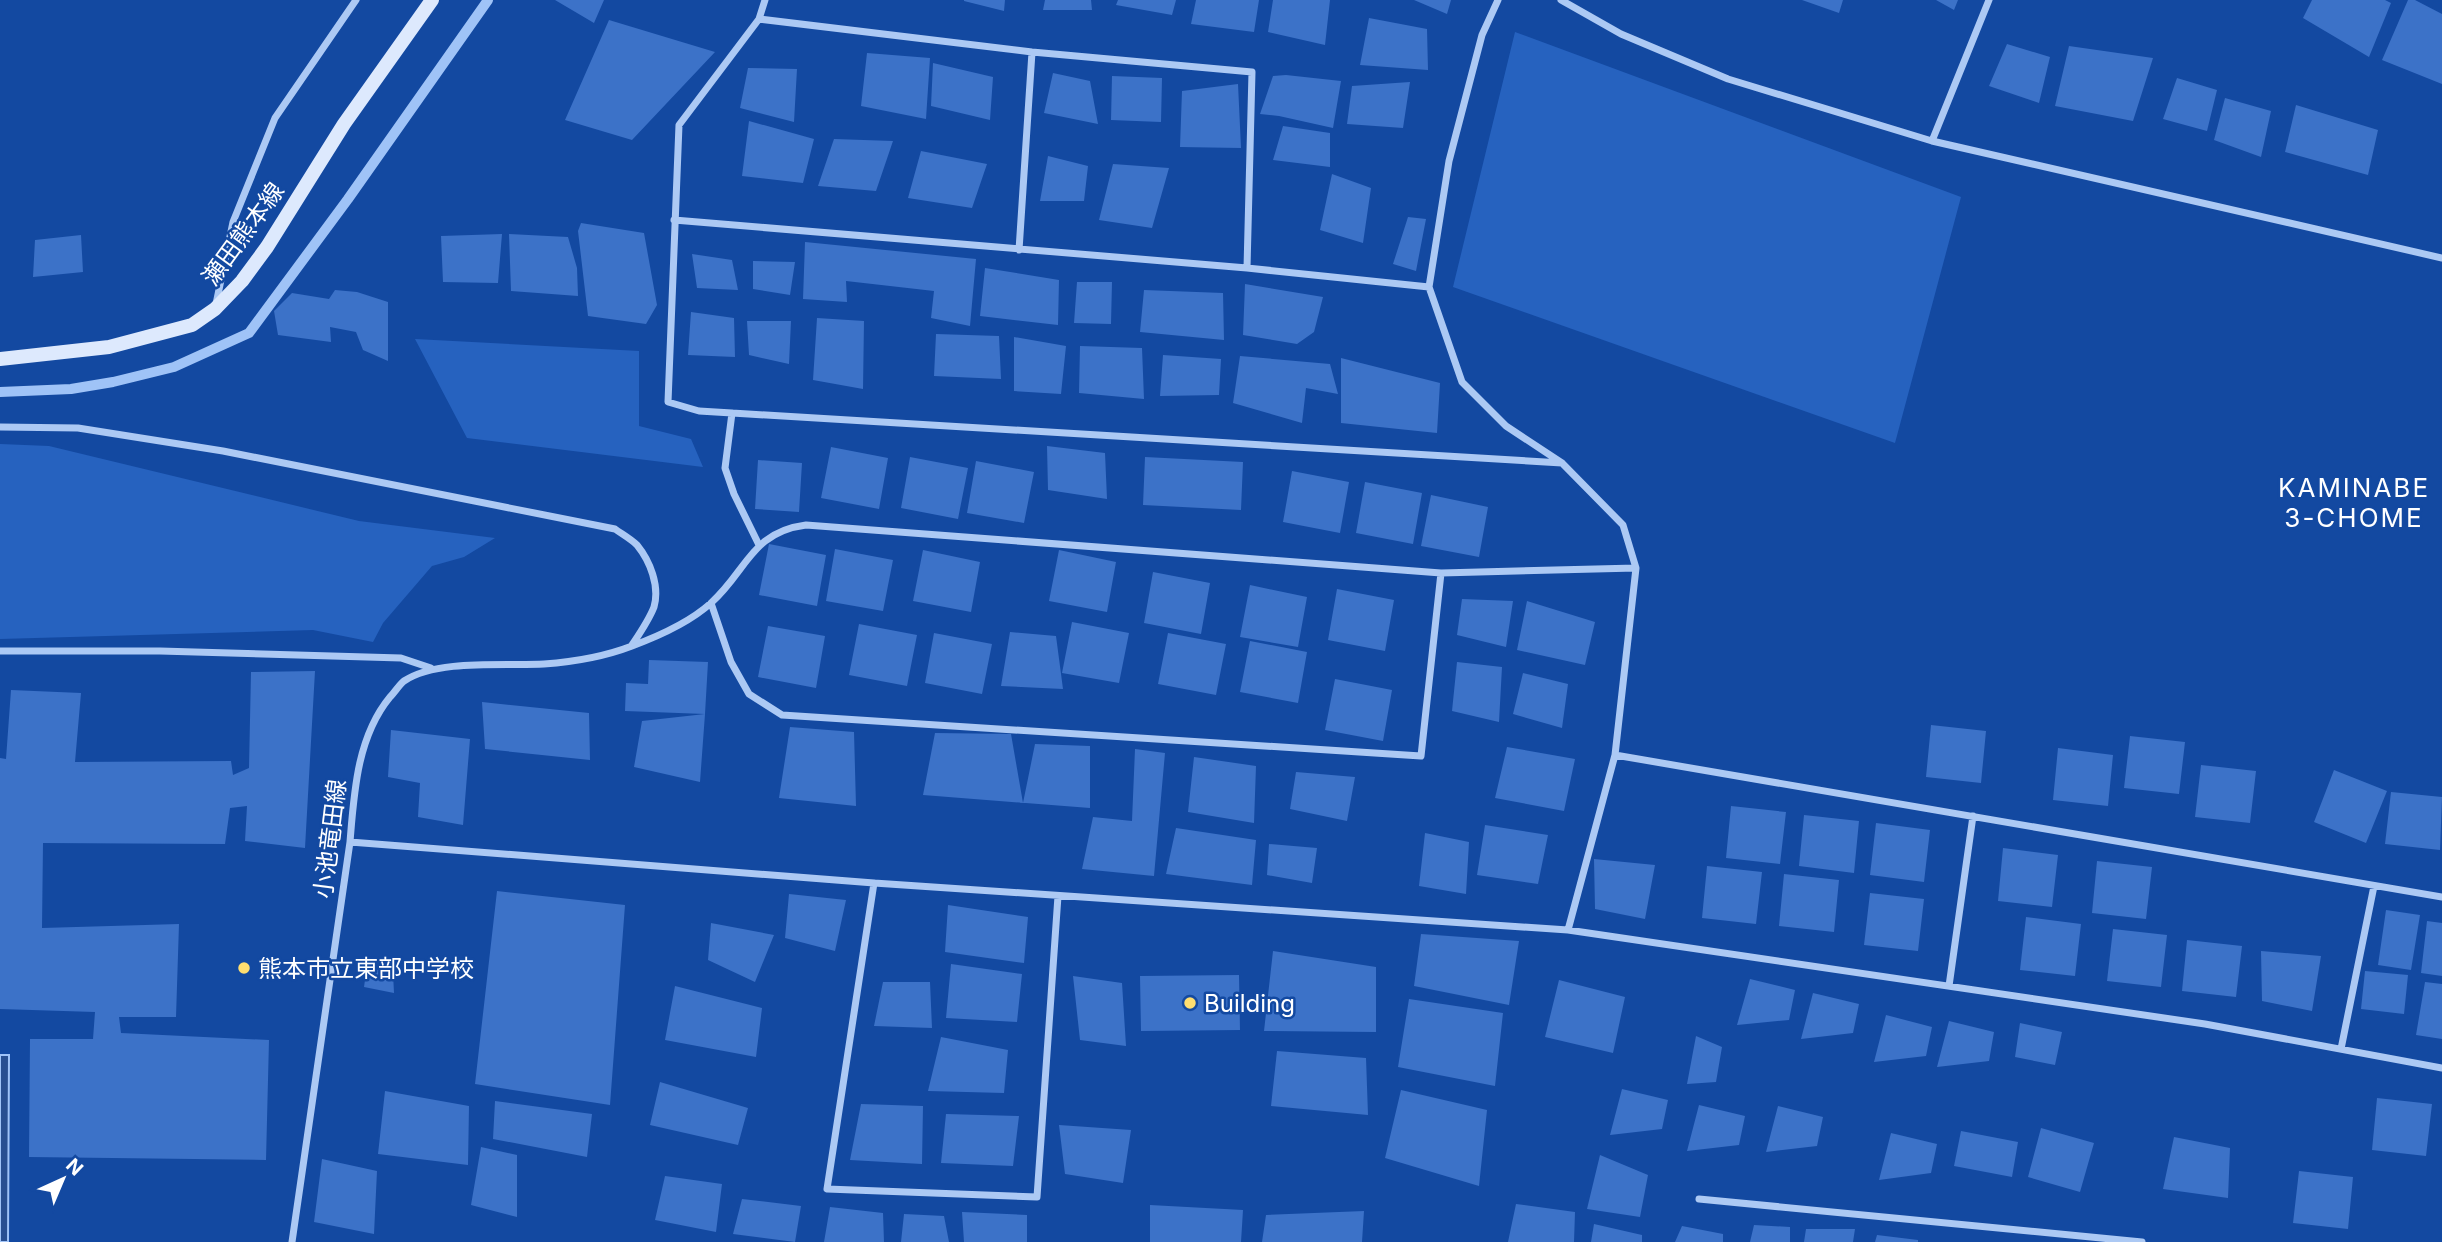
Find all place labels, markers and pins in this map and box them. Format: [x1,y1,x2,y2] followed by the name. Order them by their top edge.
[258,954,474,983] place label: 熊本市立東部中学校
[236,960,252,976] marker: 熊本市立東部中学校
[1204,989,1295,1018] place label: Building
[1182,995,1198,1011] marker: Building

